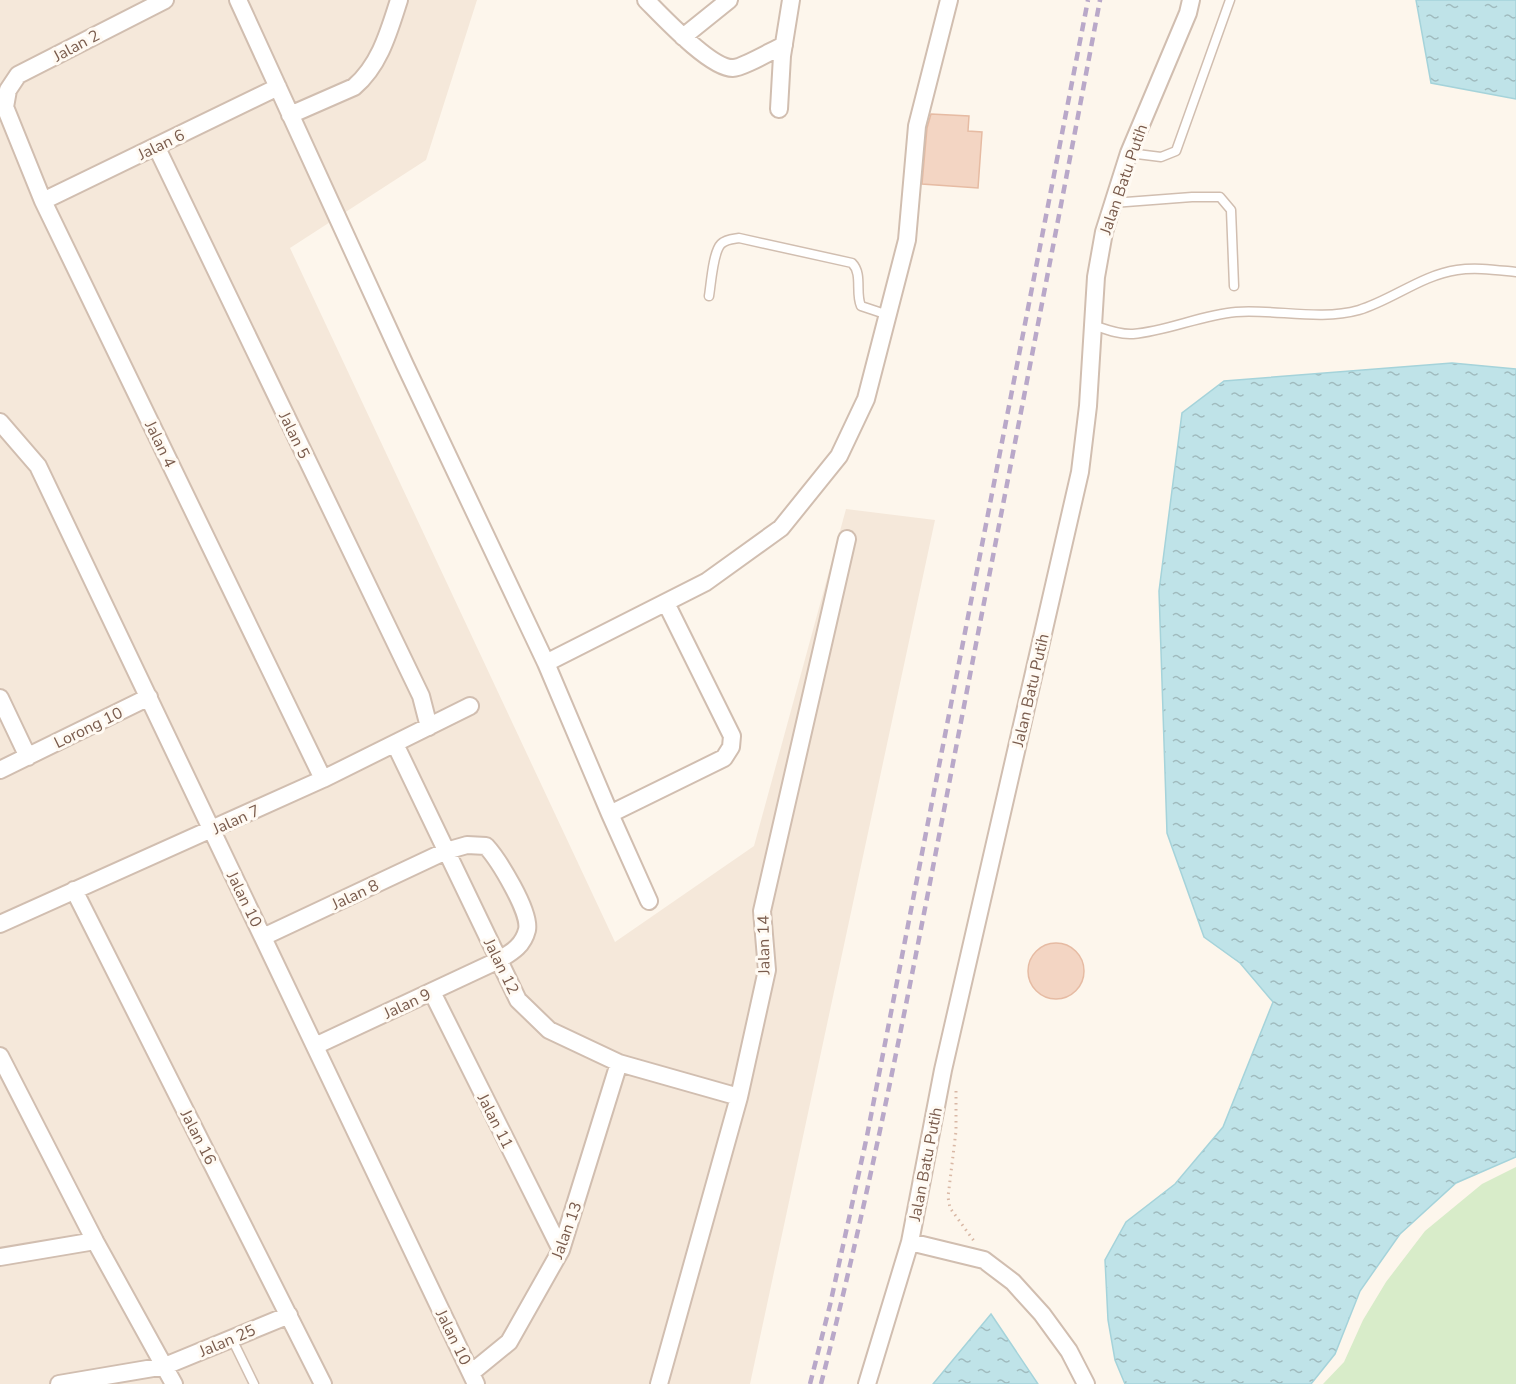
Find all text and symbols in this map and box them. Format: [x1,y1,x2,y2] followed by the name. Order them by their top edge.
[48,25,104,68] street label: Jalan 2
[1094,121,1153,238] street label: Jalan Batu Putih
[133,124,189,166] street label: Jalan 6
[273,407,315,463] street label: Jalan 5
[139,416,181,472] street label: Jalan 4
[1007,631,1055,750] street label: Jalan Batu Putih
[50,702,126,754] street label: Lorong 10
[208,800,264,840] street label: Jalan 7
[221,867,267,931] street label: Jalan 10
[327,874,383,916] street label: Jalan 8
[752,915,776,976] street label: Jalan 14
[478,934,524,998] street label: Jalan 12
[379,983,435,1025] street label: Jalan 9
[471,1089,518,1153] street label: Jalan 11
[174,1105,221,1169] street label: Jalan 16
[904,1105,948,1224] street label: Jalan Batu Putih
[546,1199,587,1263] street label: Jalan 13
[430,1305,476,1369] street label: Jalan 10
[195,1319,259,1363] street label: Jalan 25

